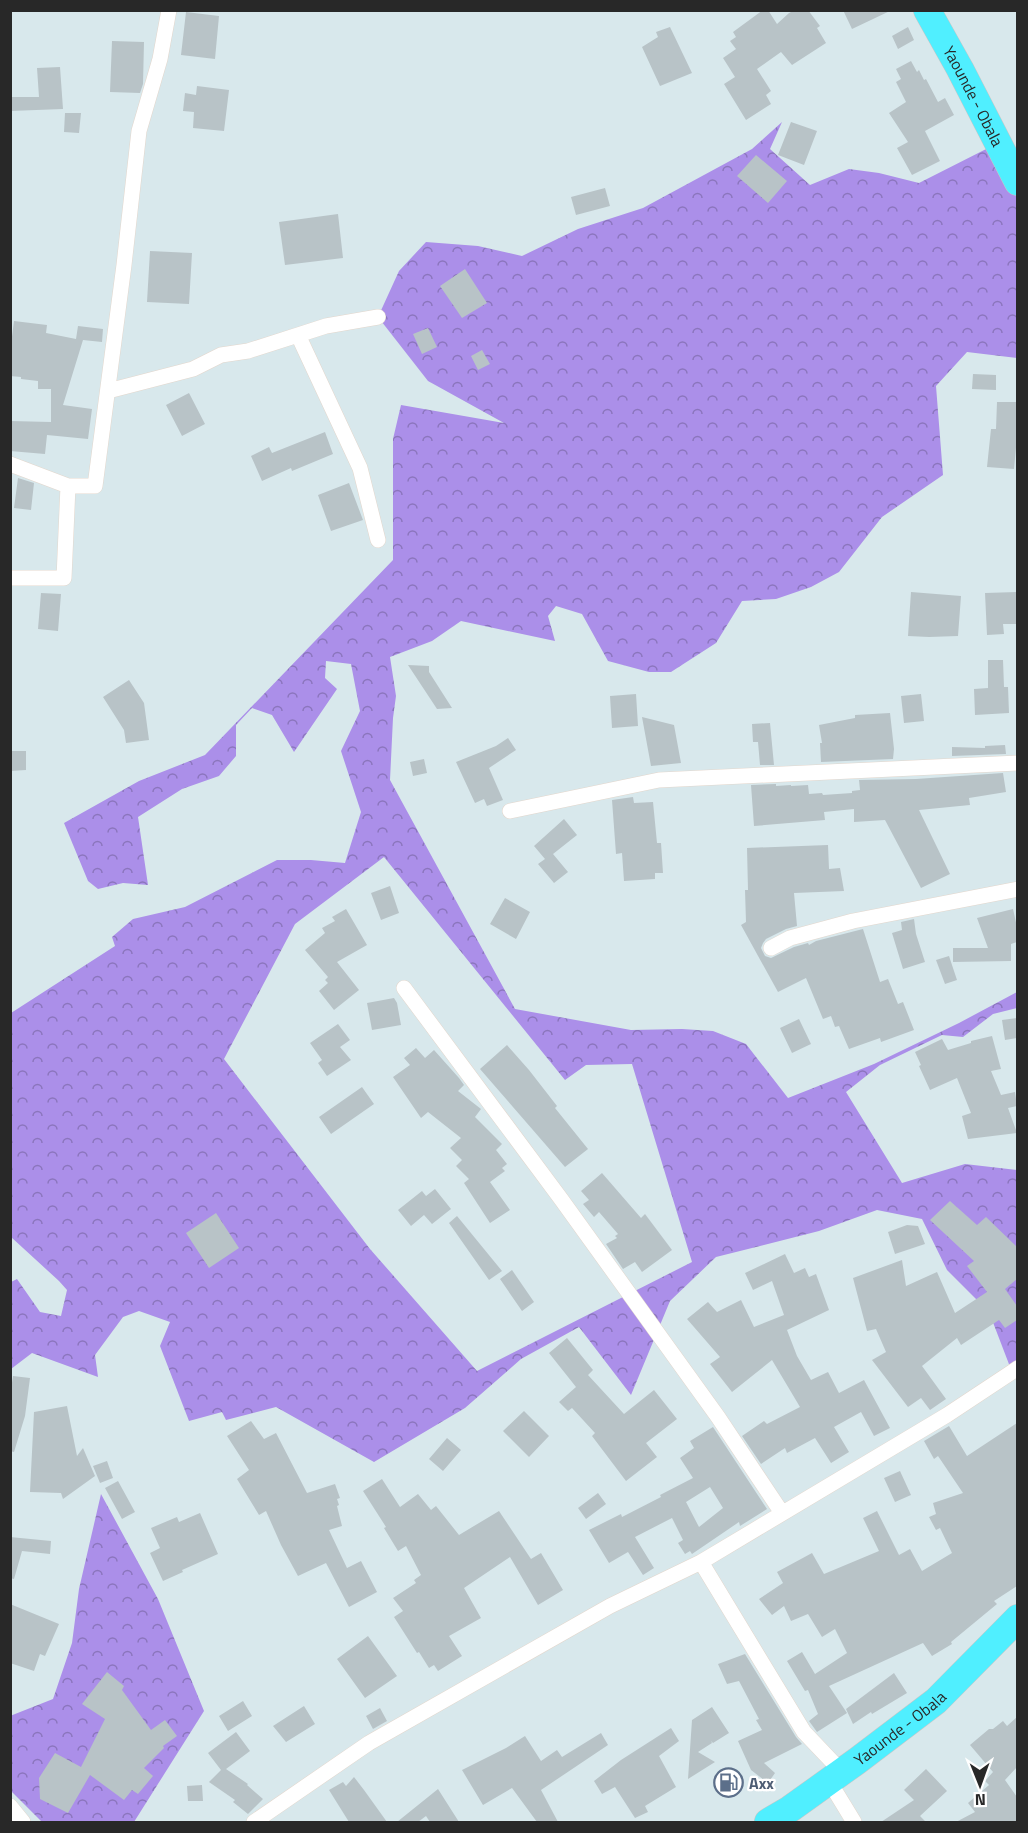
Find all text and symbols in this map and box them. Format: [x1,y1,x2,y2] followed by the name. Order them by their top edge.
[937,41,1010,151] street label: Yaounde - Obala
[849,1685,952,1771] street label: Yaounde - Obala
[950,1755,1010,1815] north arrow
[712,1767,744,1799] fuel station icon: Axx
[749,1771,774,1795] place label: Axx
[975,1788,986,1812] text: N

